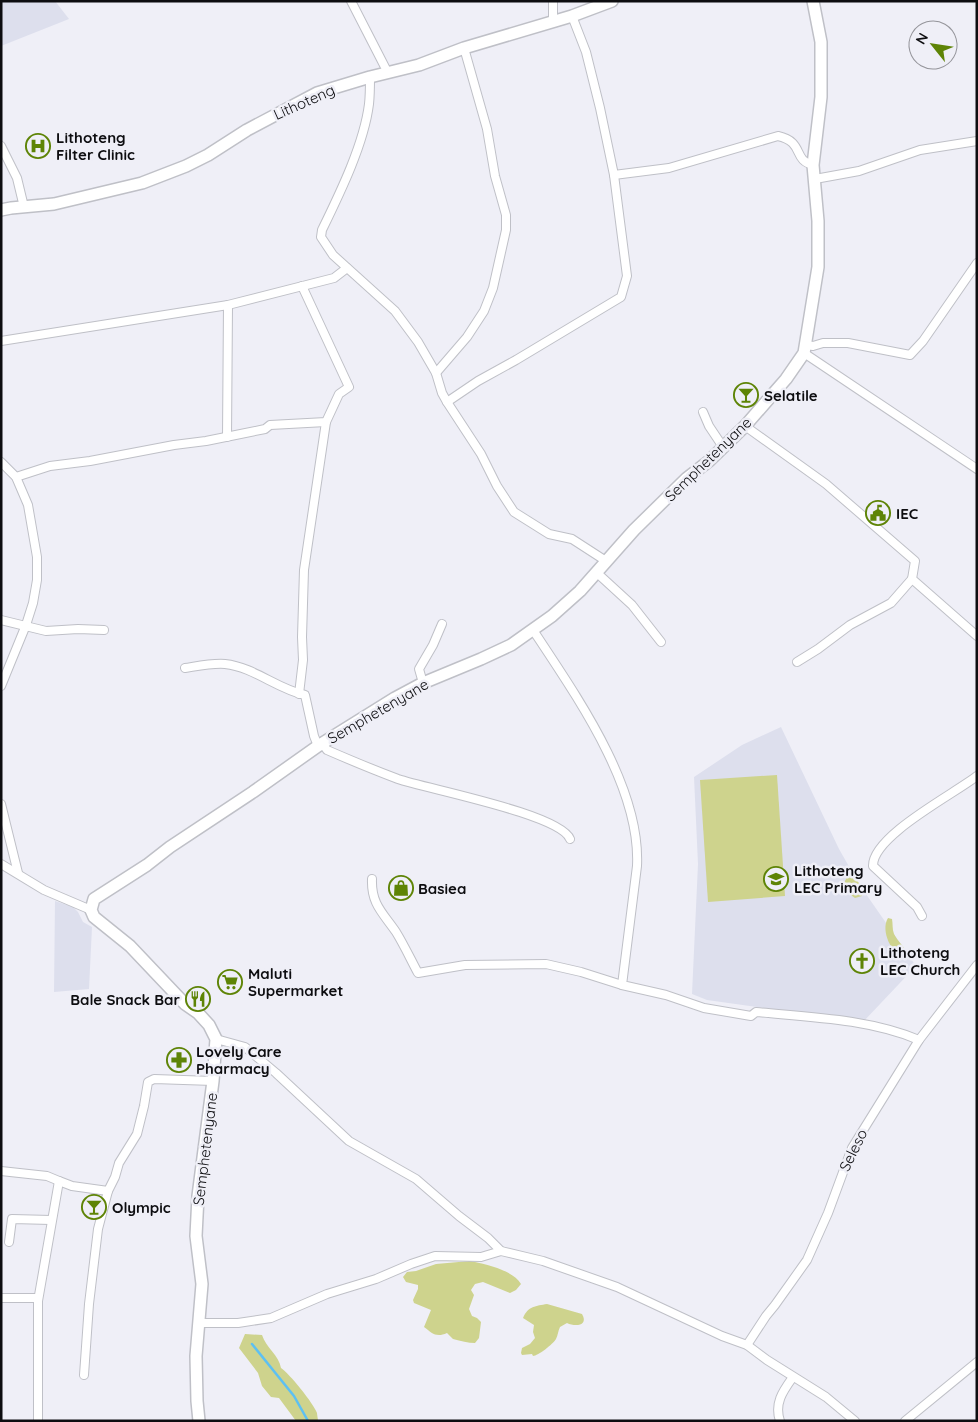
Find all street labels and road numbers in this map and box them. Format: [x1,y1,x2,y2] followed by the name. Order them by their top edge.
[270,80,338,124] street label: Lithoteng
[661,413,755,505] street label: Semphetenyane
[324,674,432,748] street label: Semphetenyane
[189,1092,221,1206] street label: Semphetenyane
[835,1126,871,1174] street label: Seleso

